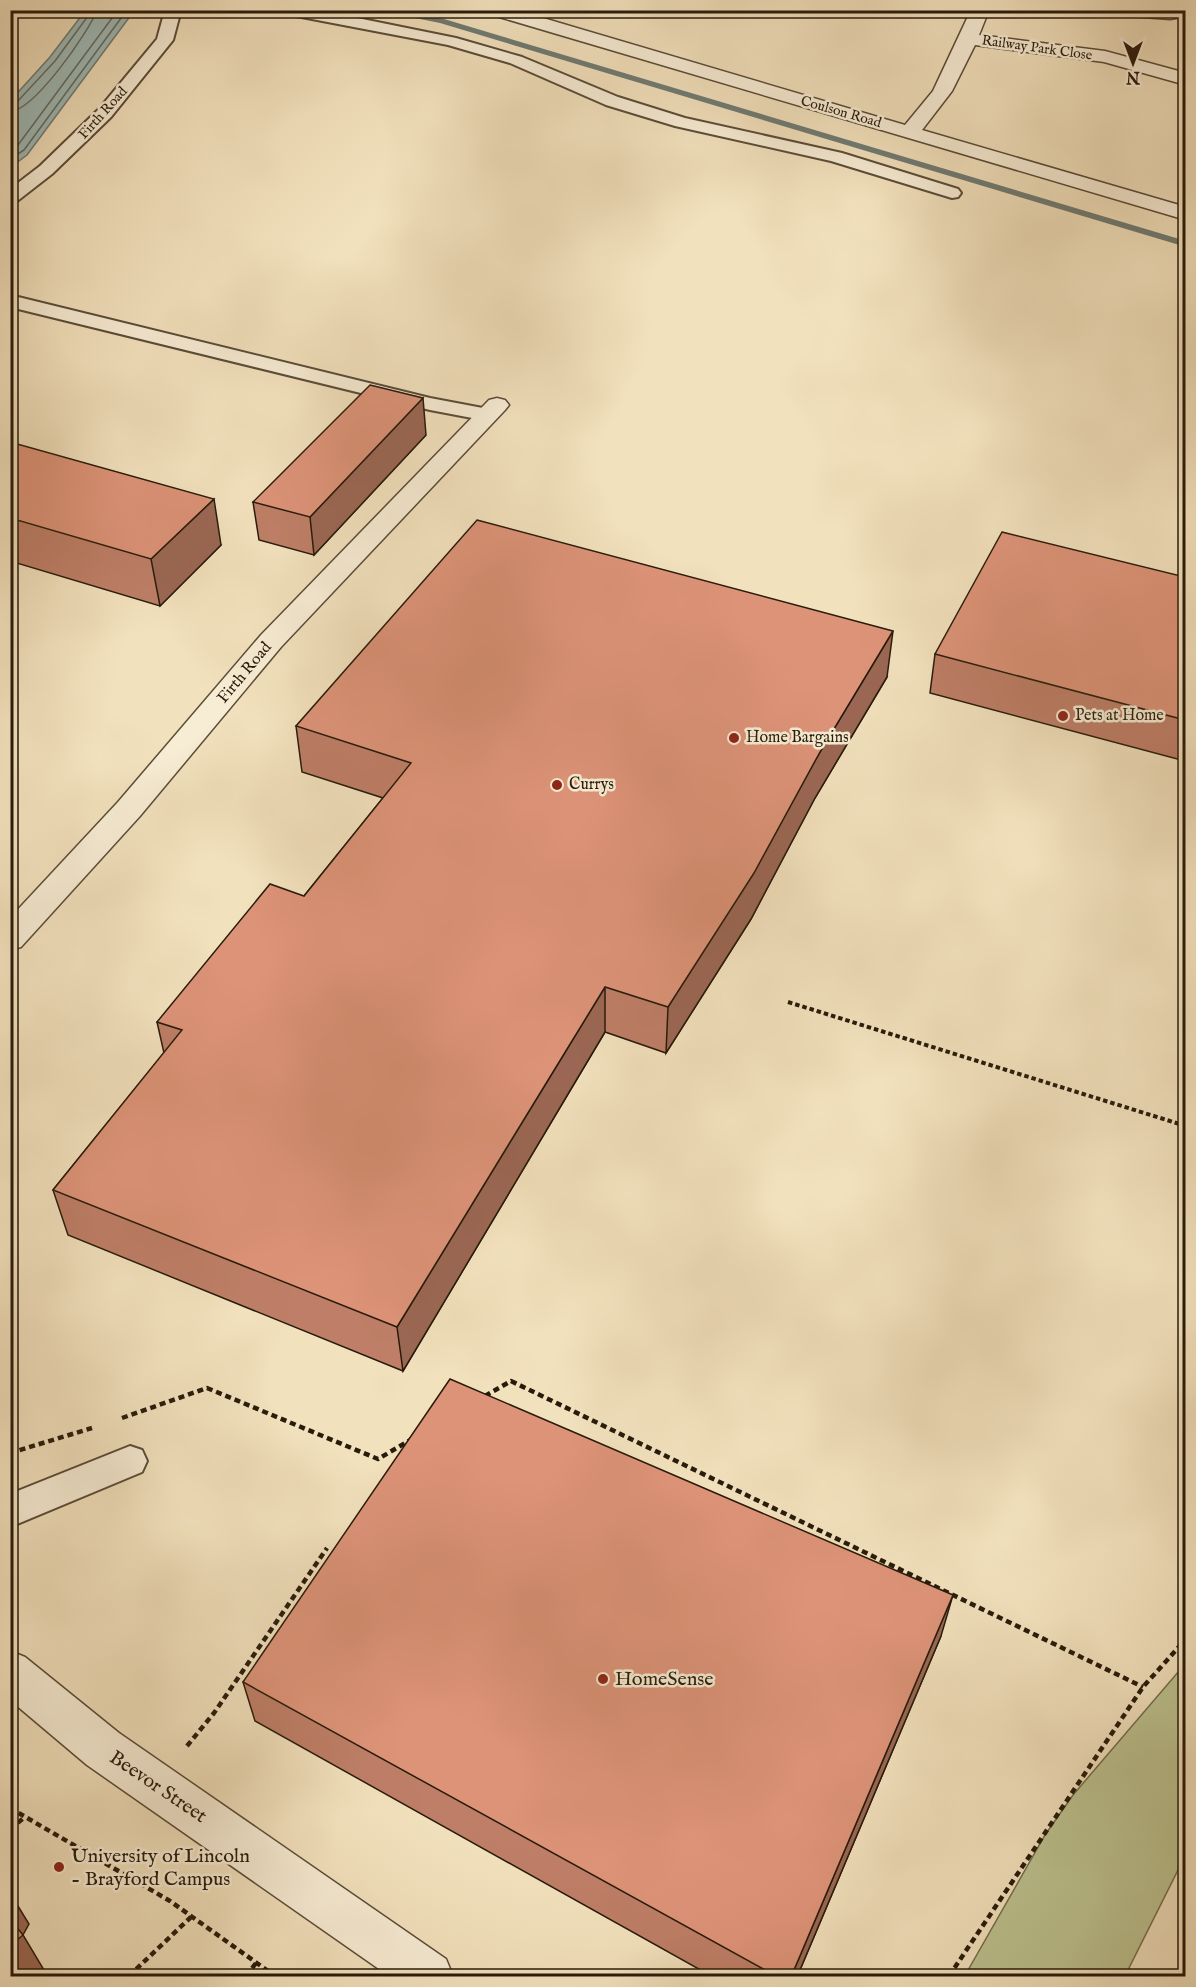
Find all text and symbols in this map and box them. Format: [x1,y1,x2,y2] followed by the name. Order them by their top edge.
[981,31,1094,65] street label: Railway Park Close
[1103,33,1163,93] north arrow
[1126,66,1141,86] text: N
[75,83,132,143] street label: Firth Road
[799,92,884,132] street label: Coulson Road
[214,638,277,708] street label: Firth Road
[1075,706,1164,726] place label: Pets at Home
[1056,709,1070,723] marker: Pets at Home
[746,728,849,748] place label: Home Bargains
[727,731,741,745] marker: Home Bargains
[569,775,614,795] place label: Currys
[550,778,564,792] marker: Currys
[615,1667,714,1692] place label: HomeSense
[596,1672,610,1686] marker: HomeSense
[104,1745,212,1829] street label: Beevor Street
[71,1844,250,1892] place label: University of Lincoln - Brayford Campus
[52,1860,66,1874] marker: University of Lincoln - Brayford Campus

